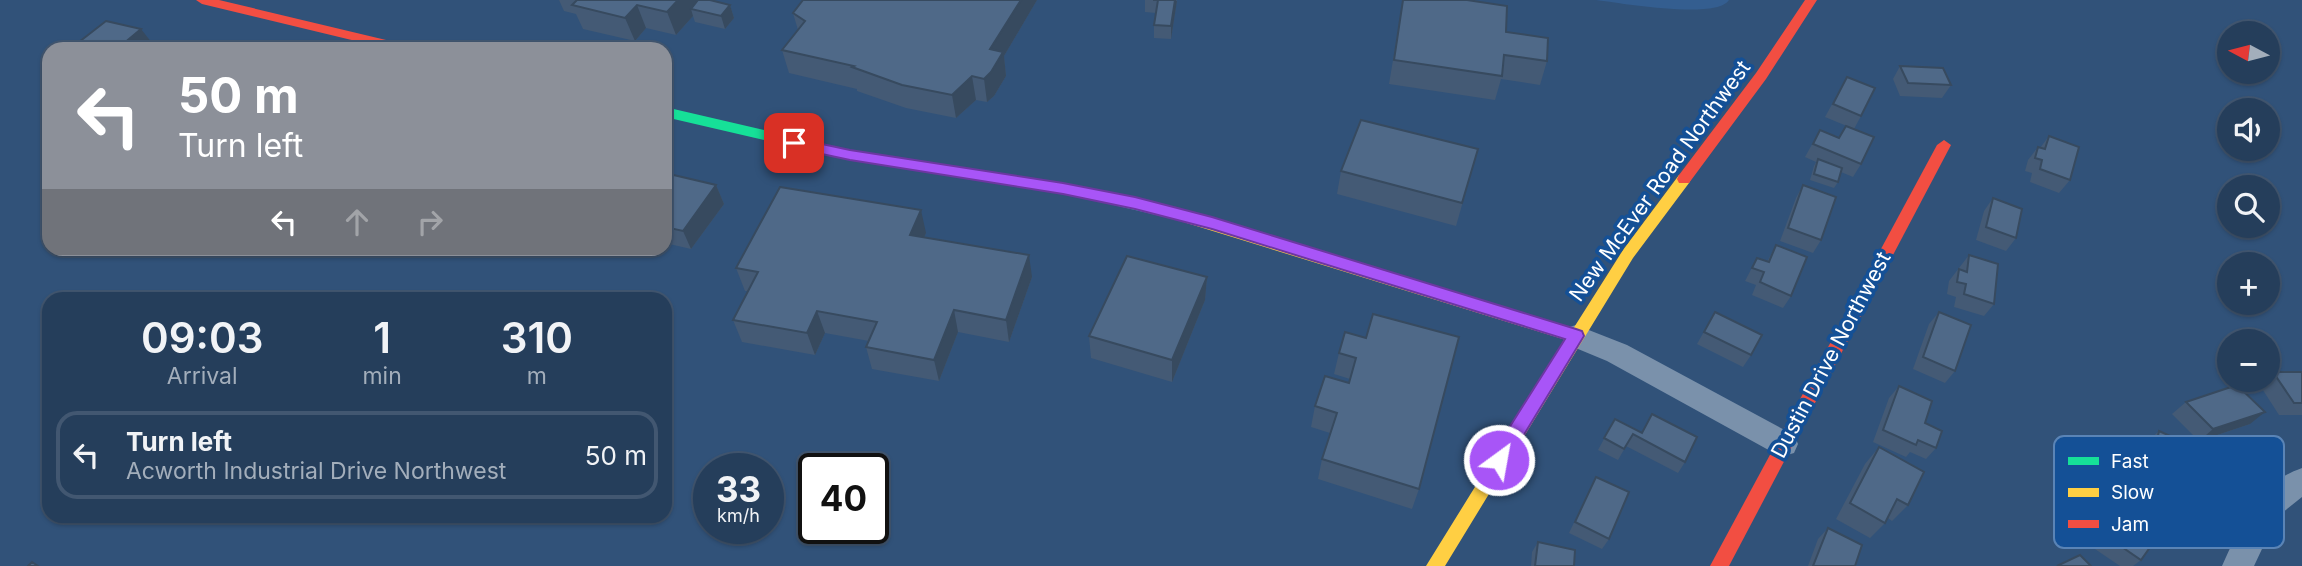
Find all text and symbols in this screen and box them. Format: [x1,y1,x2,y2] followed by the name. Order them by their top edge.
[2217,21,2280,84] north arrow
[2217,21,2280,392] map controls
[1564,55,1755,306] street label: New McEver Road Northwest
[178,66,299,125] text: 50 m
[63,70,154,161] icon: left
[2217,98,2280,161] button: sound
[764,113,824,173] pin
[775,124,813,162] icon: arrive
[178,126,303,165] text: Turn left
[2217,175,2280,238] button: search
[265,203,303,241] icon: left
[338,203,376,241] icon: ahead
[411,203,449,241] icon: right
[1766,247,1896,462] street label: Dustin Drive Northwest
[2217,252,2280,315] button: +
[141,312,263,363] text: 09:03
[373,312,391,363] text: 1
[501,312,573,363] text: 310
[2217,329,2280,392] button: −
[167,362,238,390] text: Arrival
[362,362,402,390] text: min
[527,362,547,390] text: m
[1462,423,1536,497] position arrow
[126,426,232,457] text: Turn left
[67,436,105,474] icon: left
[2054,436,2284,548] legend
[585,440,647,471] text: 50 m
[2111,450,2149,473] text: Fast
[798,453,889,544] speed limit sign: 40
[126,457,506,485] text: Acworth Industrial Drive Northwest
[716,468,761,510] text: 33
[2111,481,2154,504] text: Slow
[717,505,760,526] text: km/h
[2111,513,2149,536] text: Jam

